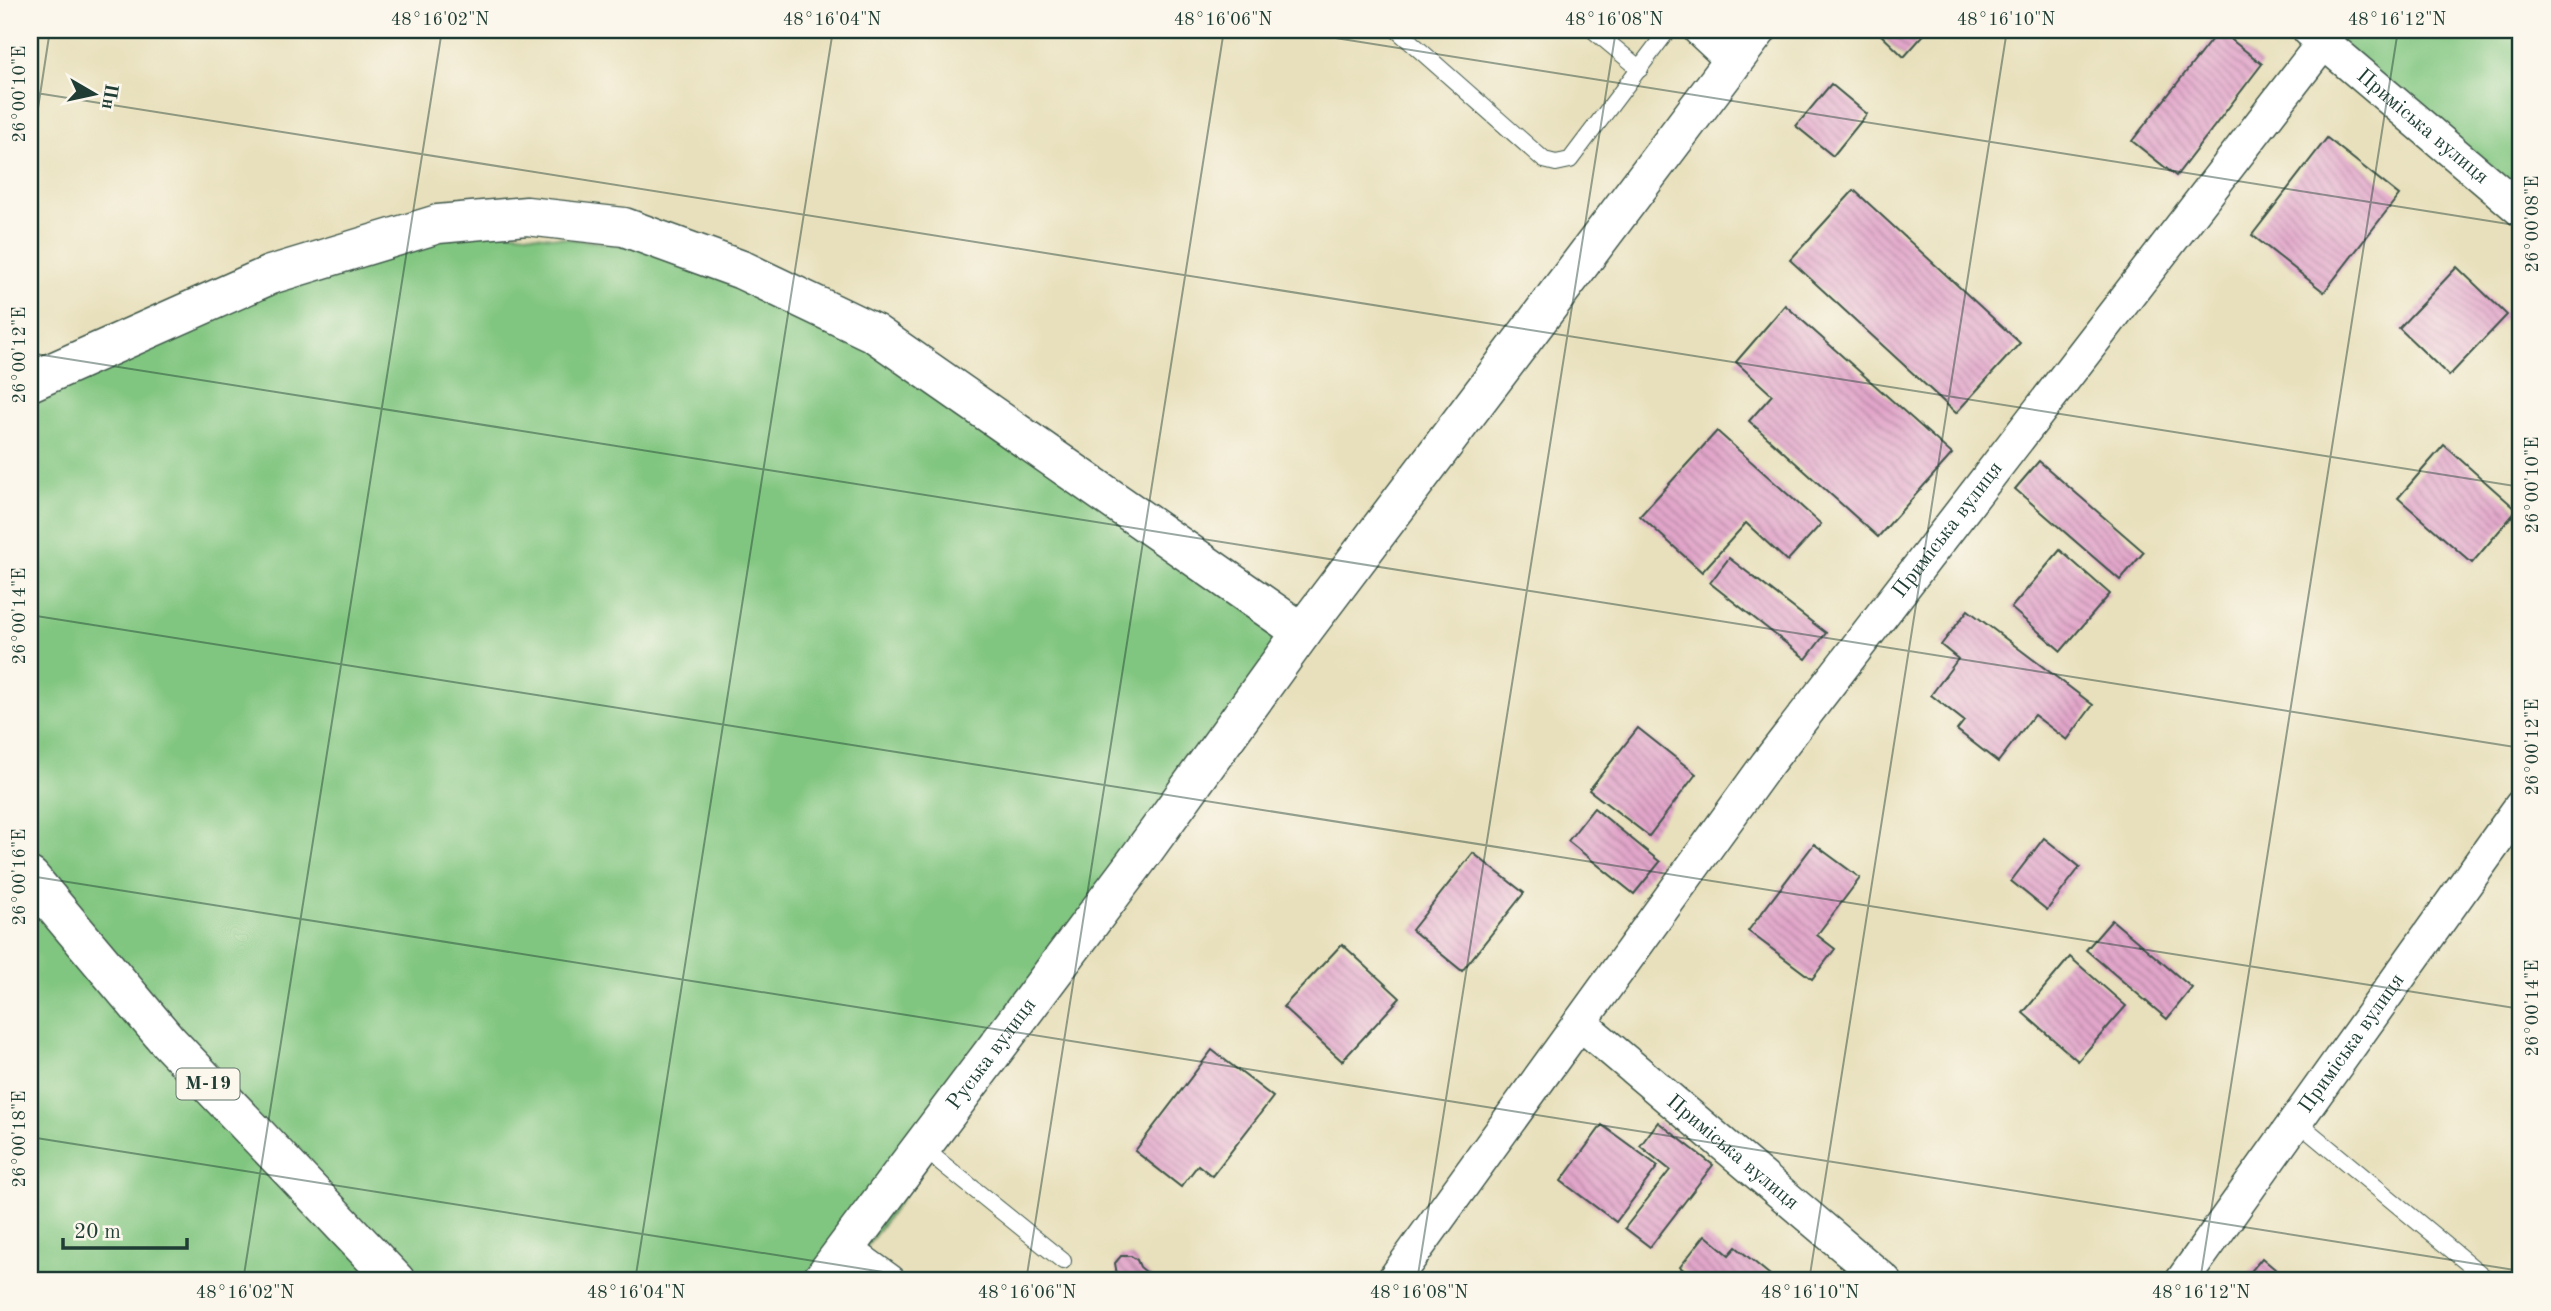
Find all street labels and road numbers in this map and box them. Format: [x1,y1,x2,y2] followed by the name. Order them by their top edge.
[2353,65,2493,188] street label: Приміська вулиця
[1889,458,2007,602] street label: Приміська вулиця
[2295,970,2408,1117] street label: Приміська вулиця
[943,994,1040,1114] street label: Руська вулиця
[176,1068,240,1100] road number: М-19
[1663,1091,1803,1214] street label: Приміська вулиця

